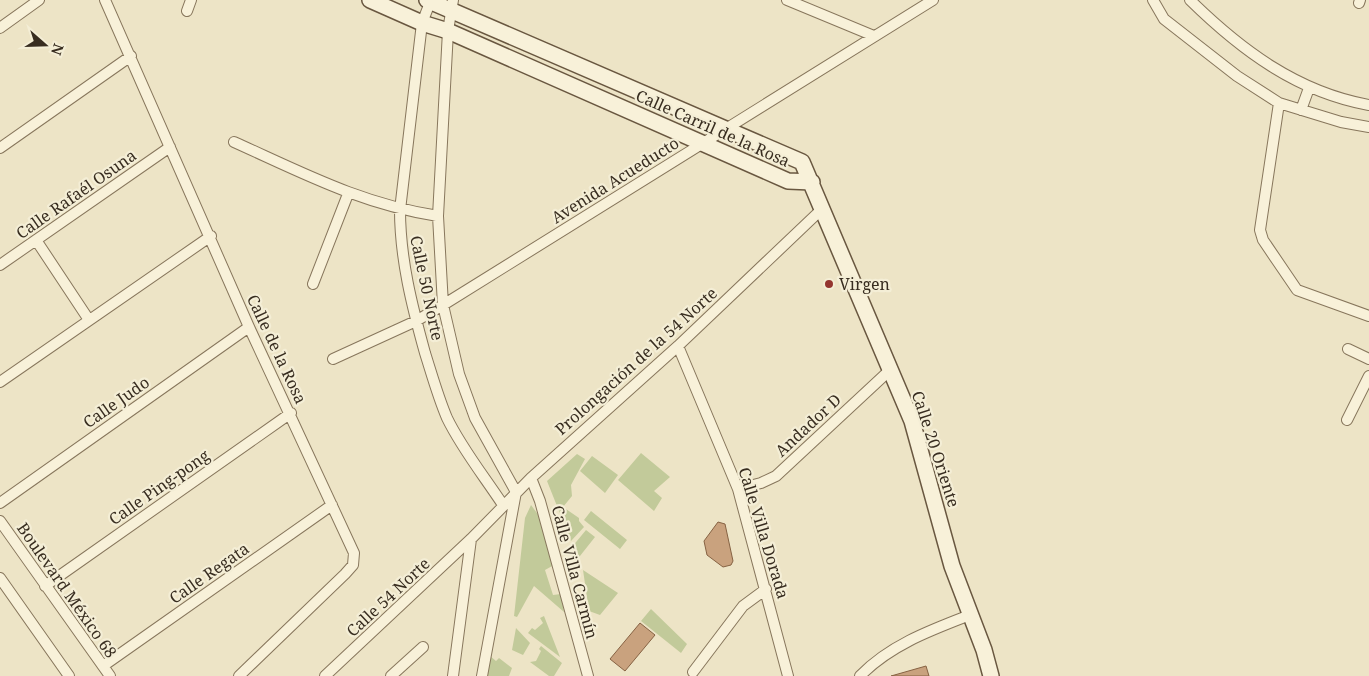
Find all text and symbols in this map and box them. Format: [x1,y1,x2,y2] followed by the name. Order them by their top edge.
[20,20,70,70] north arrow
[47,41,69,58] text: N
[633,84,793,172] street label: Calle Carril de la Rosa
[547,132,683,228] street label: Avenida Acueducto
[11,144,141,244] street label: Calle Rafaél Osuna
[405,234,449,342] street label: Calle 50 Norte
[839,273,890,295] place label: Virgen
[823,278,835,290] marker: Virgen
[550,282,722,440] street label: Prolongación de la 54 Norte
[242,291,312,407] street label: Calle de la Rosa
[78,371,154,433] street label: Calle Judo
[907,388,965,510] street label: Calle 20 Oriente
[770,389,846,461] street label: Andador D
[104,444,214,530] street label: Calle Ping-pong
[734,465,794,601] street label: Calle Villa Dorada
[547,503,603,641] street label: Calle Villa Carmín
[12,518,122,662] street label: Boulevard México 68
[165,537,253,609] street label: Calle Regata
[341,553,435,641] street label: Calle 54 Norte

